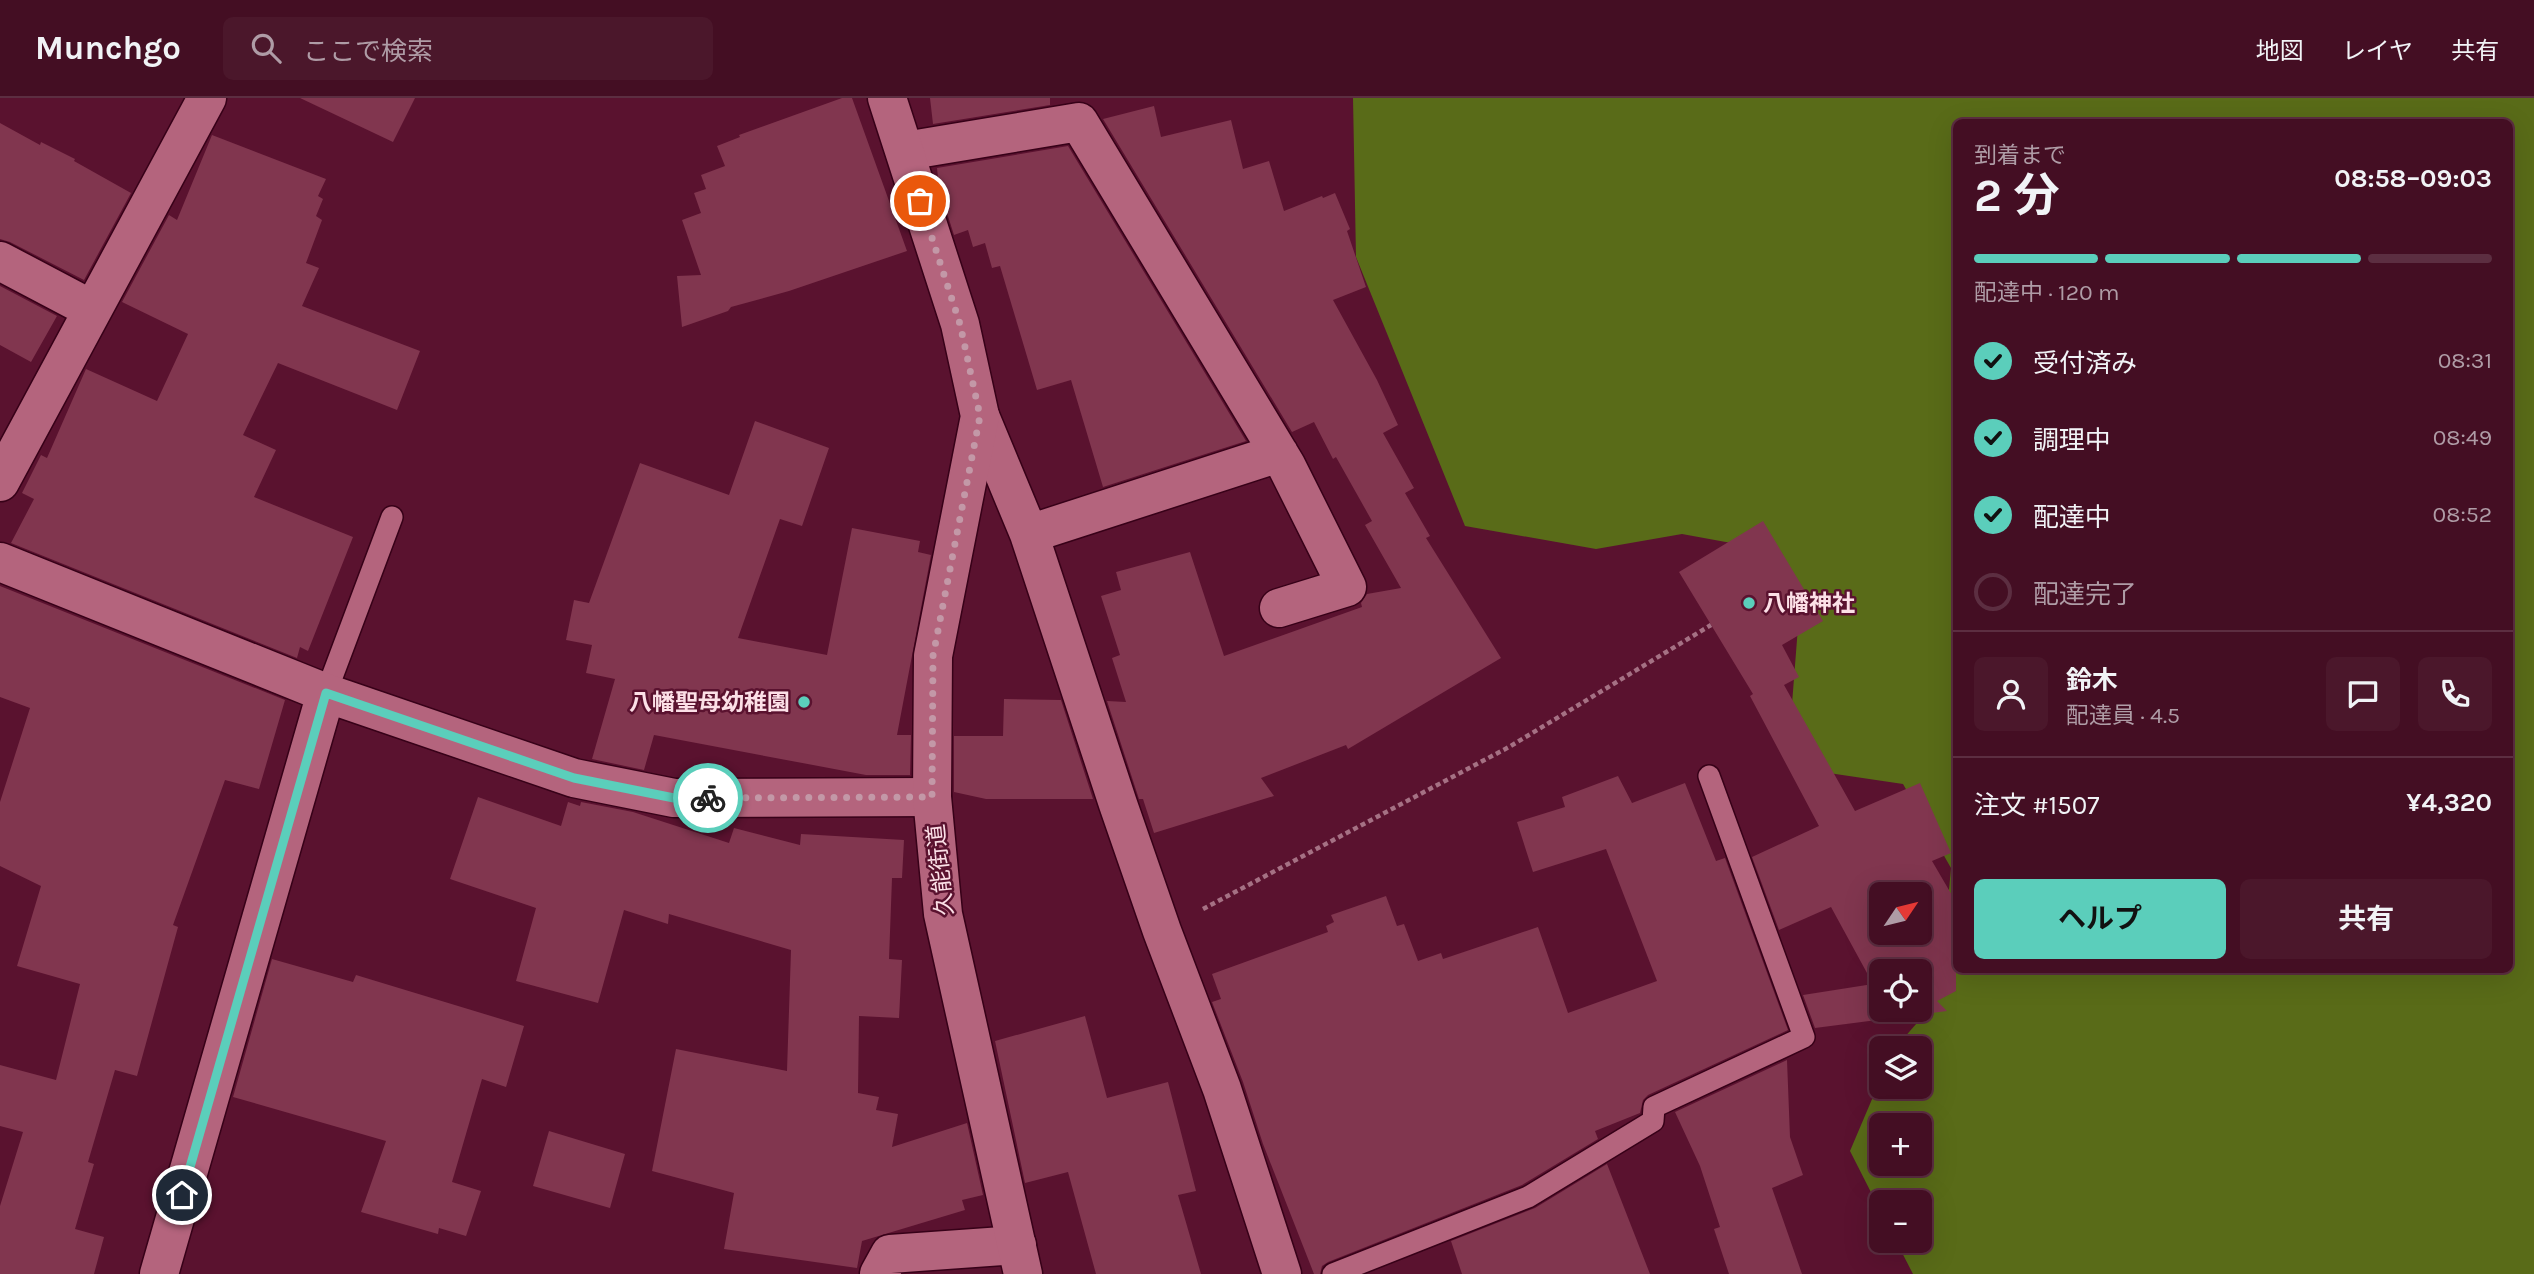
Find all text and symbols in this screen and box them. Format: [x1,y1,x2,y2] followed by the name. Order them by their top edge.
[223,17,713,80] search box
[35,29,181,67] text: Munchgo
[247,29,285,67] icon: search
[303,36,433,67] text: ここで検索
[2256,37,2304,65] text: 地図
[2342,37,2413,65] text: レイヤ
[2451,37,2499,65] text: 共有
[1974,142,2066,169] text: 到着まで
[2334,163,2492,194] text: 08:58–09:03
[1974,169,2059,223] text: 2 分
[890,171,950,231] pin
[901,182,939,220] icon: bag
[1974,279,2120,306] text: 配達中 · 120 m
[1974,342,2012,380] icon: check
[2438,347,2492,374] text: 08:31
[2033,348,2137,379] text: 受付済み
[1974,419,2012,457] icon: check
[2433,424,2492,451] text: 08:49
[2033,425,2111,456] text: 調理中
[1974,496,2012,534] icon: check
[2433,501,2492,528] text: 08:52
[2033,502,2111,533] text: 配達中
[2033,579,2137,610] text: 配達完了
[1763,590,1855,617] place label: 八幡神社
[1741,595,1757,611] marker: 八幡神社
[1974,657,2048,731] button: person
[2326,657,2400,731] button: chat
[2418,657,2492,731] button: phone
[2066,665,2118,696] text: 鈴木
[629,689,790,716] place label: 八幡聖母幼稚園
[796,694,812,710] marker: 八幡聖母幼稚園
[2066,702,2180,729] text: 配達員 · 4.5
[673,763,743,833] courier
[689,779,727,817] icon: bike
[2406,787,2492,818] text: ¥4,320
[1974,790,2099,821] text: 注文 #1507
[922,823,959,917] street label: 久能街道
[1974,879,2226,959] button: ヘルプ
[2240,879,2492,959] button: 共有
[1869,882,1932,945] north arrow
[1869,882,1932,1253] map controls
[1869,959,1932,1022] button: locate
[1869,1036,1932,1099] button: layers
[1869,1113,1932,1176] button: +
[152,1165,212,1225] pin
[163,1176,201,1214] icon: home
[1869,1190,1932,1253] button: −

